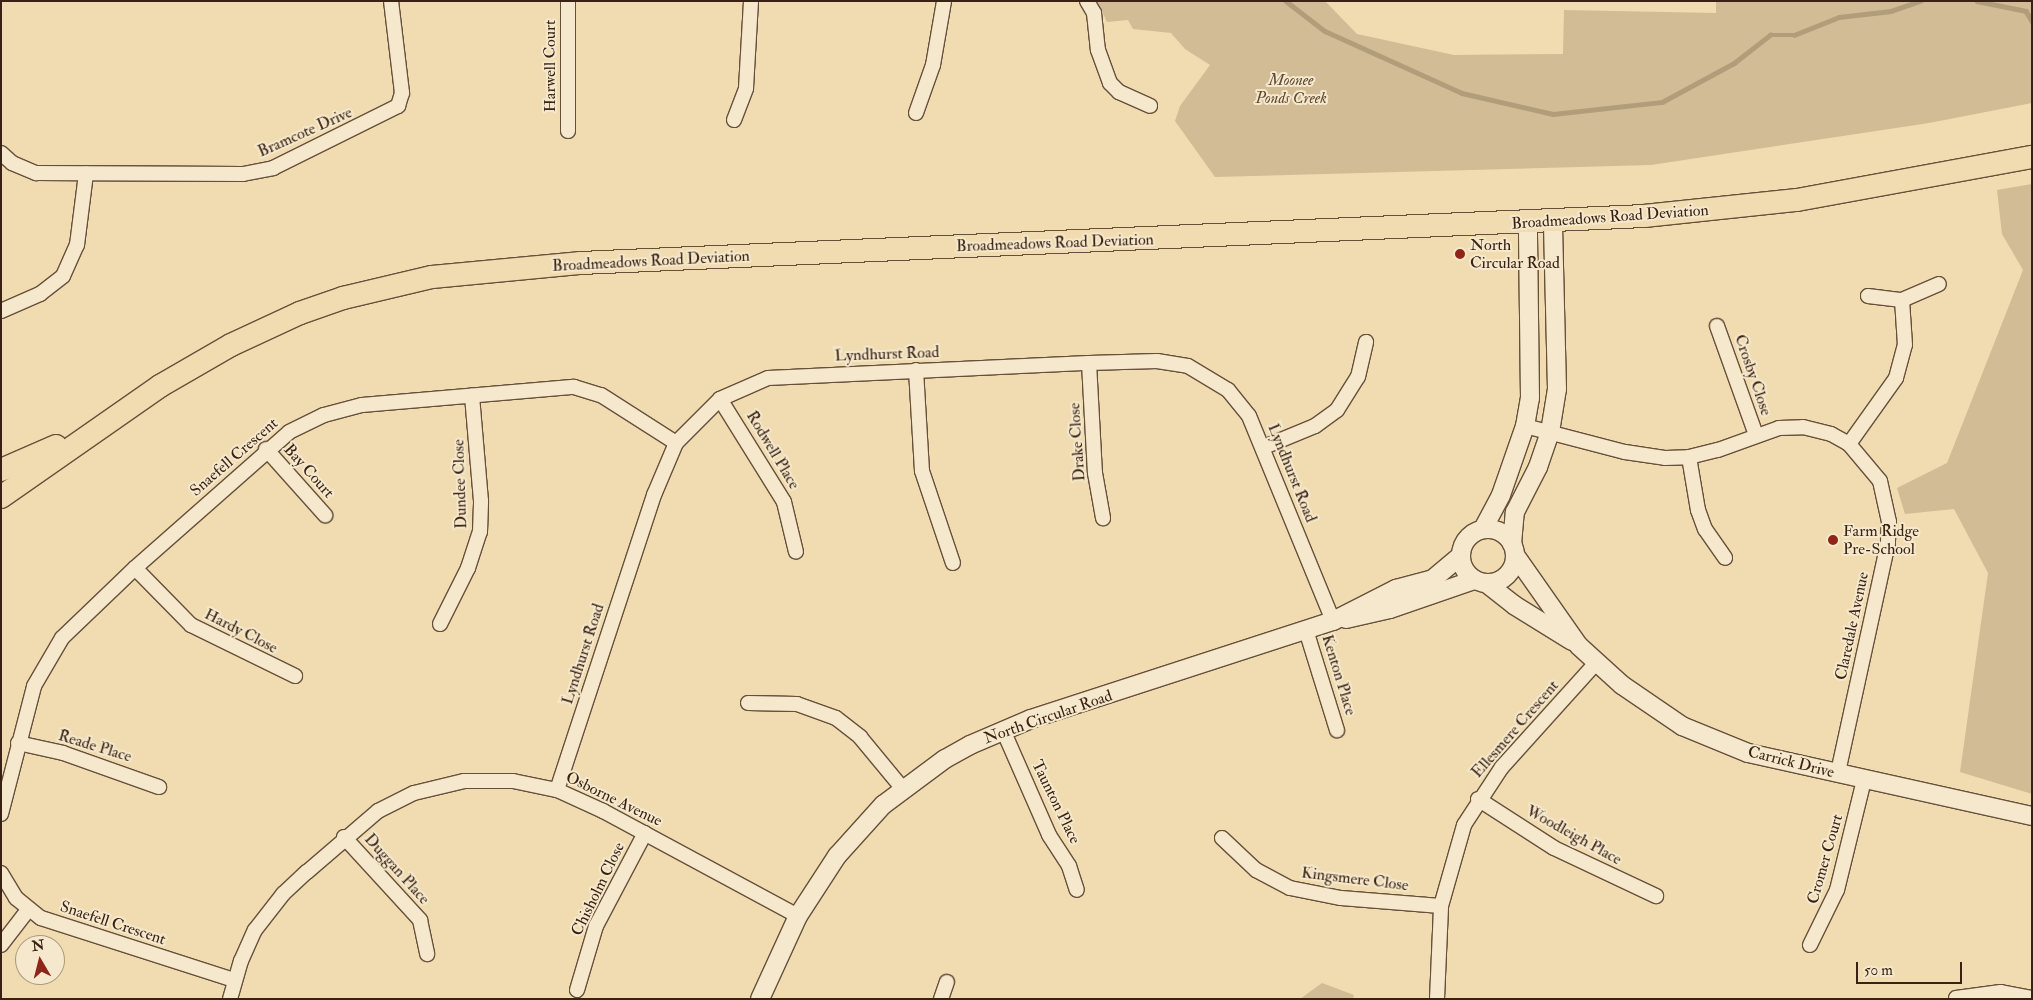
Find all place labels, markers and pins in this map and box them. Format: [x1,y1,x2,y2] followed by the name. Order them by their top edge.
[1470,235,1560,273] place label: North Circular Road
[1454,248,1466,260] marker: North Circular Road
[1843,521,1919,559] place label: Farm Ridge Pre-School
[1827,534,1839,546] marker: Farm Ridge Pre-School

